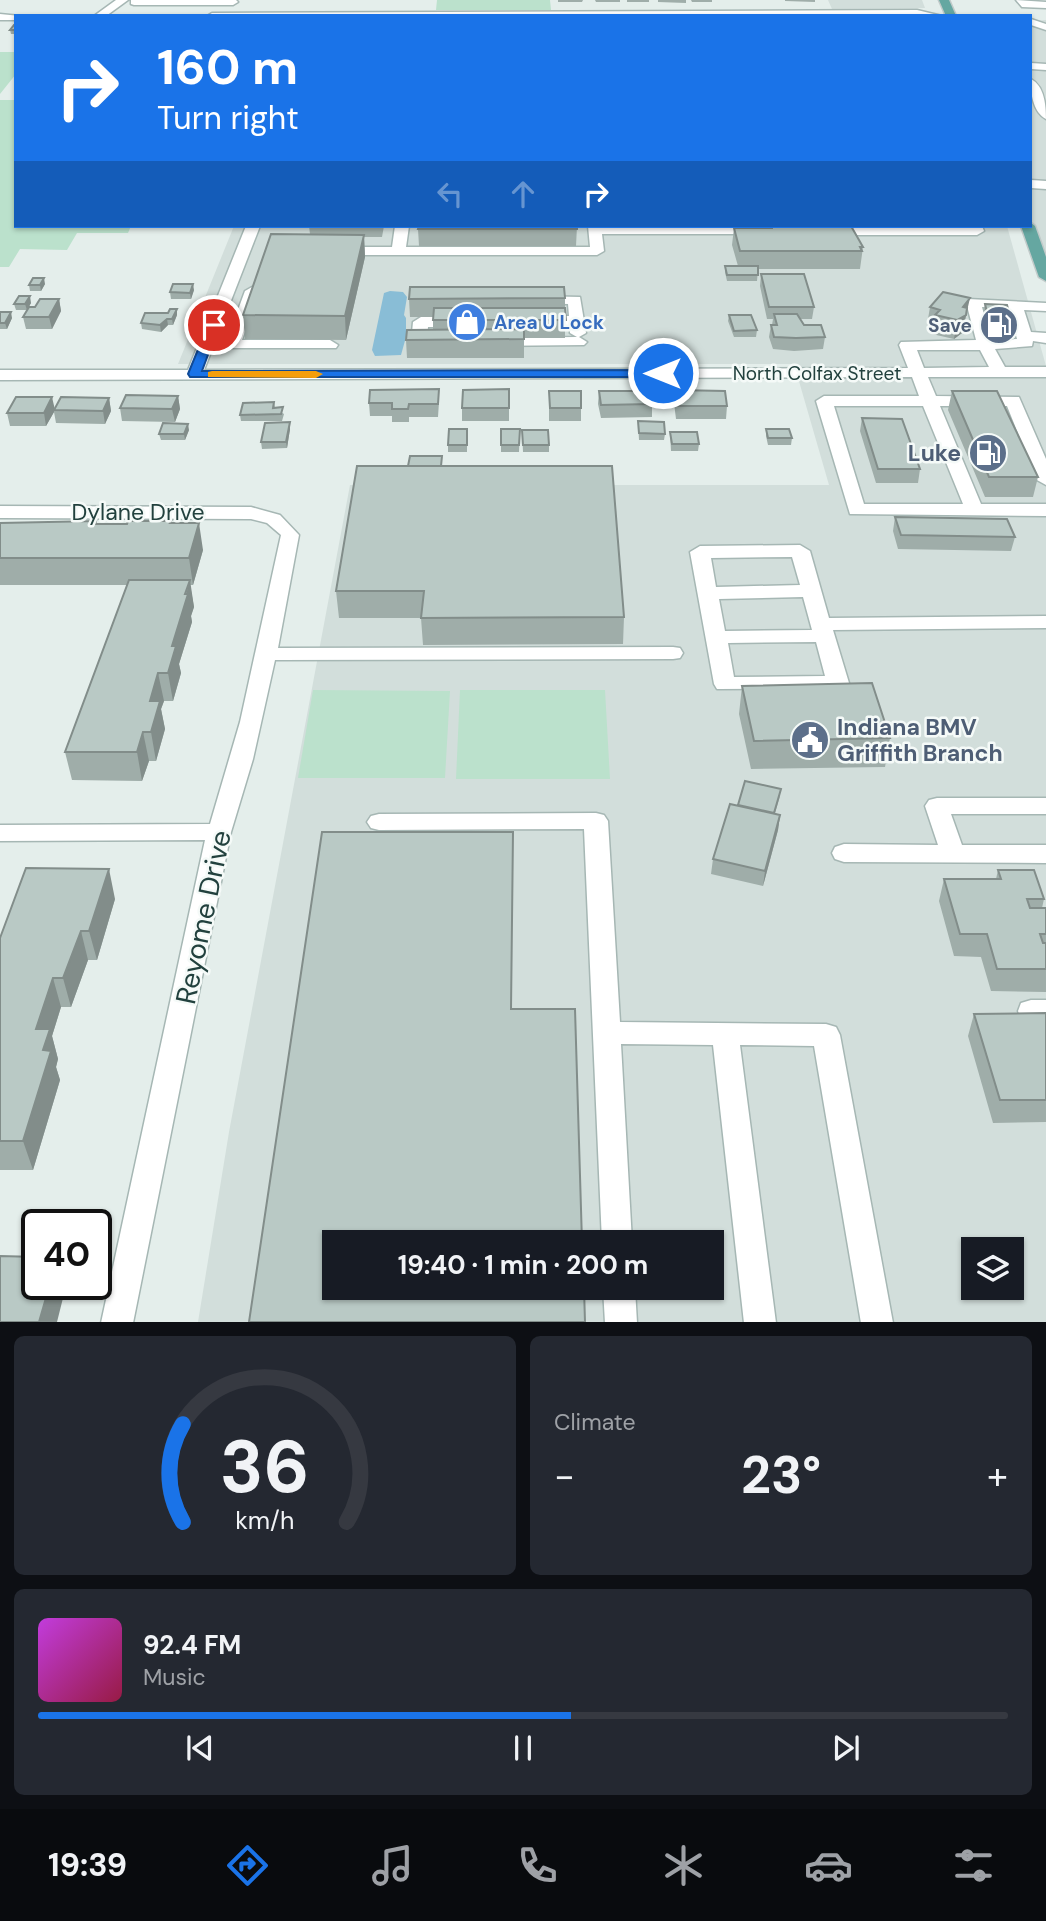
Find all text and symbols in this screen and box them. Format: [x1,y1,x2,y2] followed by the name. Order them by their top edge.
[157,35,298,99] text: 160 m
[42,42,133,133] icon: right
[157,97,299,139] text: Turn right
[431,175,469,213] icon: left
[504,175,542,213] icon: ahead
[577,175,615,213] icon: right
[184,295,244,355] pin
[446,301,488,343] shop icon: Area U Lock
[978,304,1020,346] fuel station icon: Save
[195,306,233,344] icon: arrive
[494,310,604,335] place label: Area U Lock
[928,313,972,338] place label: Save
[626,336,700,410] position arrow
[733,361,901,386] street label: North Colfax Street
[967,432,1009,474] fuel station icon: Luke
[908,438,961,468] place label: Luke
[71,497,205,527] street label: Dylane Drive
[837,712,1003,768] place label: Indiana BMV Griffith Branch
[789,719,831,761] public building icon: Indiana BMV Griffith Branch
[167,827,240,1007] street label: Reyome Drive
[21,1209,112,1300] speed limit sign: 40
[961,1237,1024,1300] map controls
[961,1237,1024,1300] button: layers
[398,1248,648,1282] text: 19:40 · 1 min · 200 m
[554,1407,636,1437] text: Climate
[220,1420,310,1515] text: 36
[741,1441,821,1509] text: 23°
[554,1451,575,1501] text: −
[987,1451,1008,1501] text: +
[235,1503,295,1536] text: km/h
[143,1628,241,1662] text: 92.4 FM
[143,1662,206,1692] text: Music
[181,1729,219,1767] icon: previous
[504,1729,542,1767] icon: pause
[827,1729,865,1767] icon: next
[223,1841,272,1890] icon: directions
[368,1841,417,1890] icon: music
[513,1841,562,1890] icon: phone
[659,1841,708,1890] icon: climate
[804,1841,853,1890] icon: car
[949,1841,998,1890] icon: filters
[48,1844,127,1886] text: 19:39

